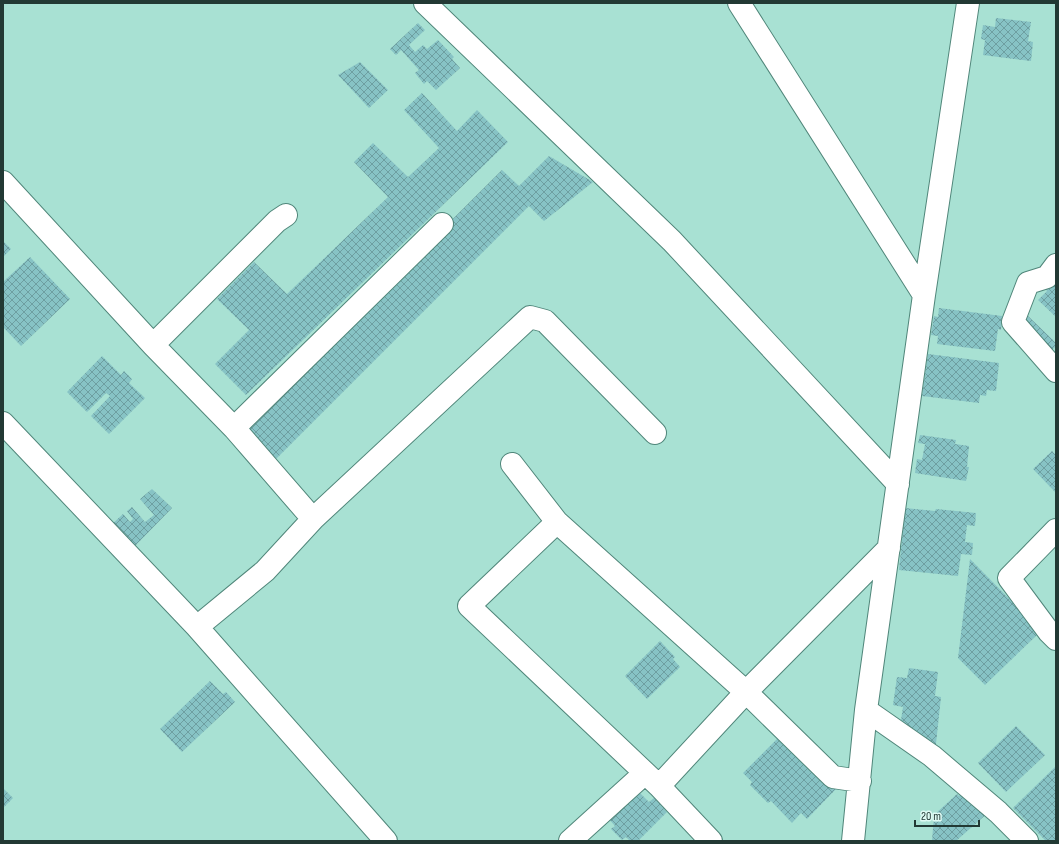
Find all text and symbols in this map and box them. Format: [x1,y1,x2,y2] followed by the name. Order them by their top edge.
[915,802,979,828] scale bar
[921,809,941,824] text: 20 m

